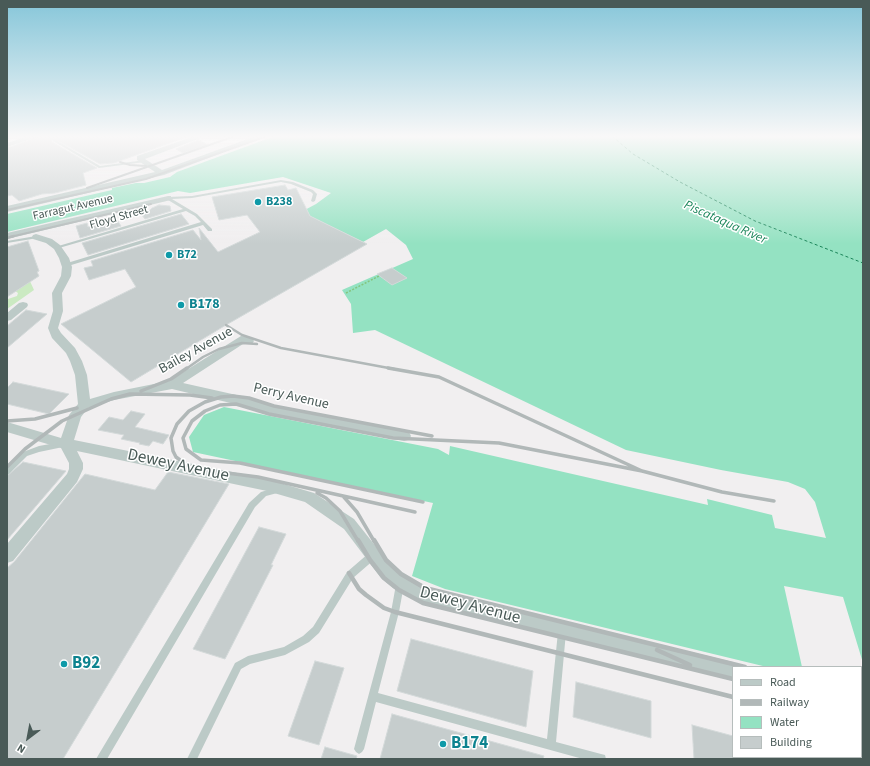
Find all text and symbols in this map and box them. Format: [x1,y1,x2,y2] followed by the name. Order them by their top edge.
[32,192,114,224] street label: Farragut Avenue
[266,195,292,209] place label: B238
[253,197,263,207] marker: B238
[681,198,769,248] water label: Piscataqua River
[88,203,150,233] street label: Floyd Street
[177,248,197,262] place label: B72
[164,250,174,260] marker: B72
[189,297,220,313] place label: B178
[176,300,186,310] marker: B178
[156,324,236,378] street label: Bailey Avenue
[252,380,330,414] street label: Perry Avenue
[125,445,231,487] street label: Dewey Avenue
[417,583,523,629] street label: Dewey Avenue
[72,654,100,674] place label: B92
[59,659,69,669] marker: B92
[732,666,862,758] legend
[770,674,796,691] text: Road
[770,694,809,711] text: Railway
[770,714,799,731] text: Water
[8,718,48,758] north arrow
[451,734,488,754] place label: B174
[770,734,812,751] text: Building
[438,739,448,749] marker: B174
[14,740,28,757] text: N

